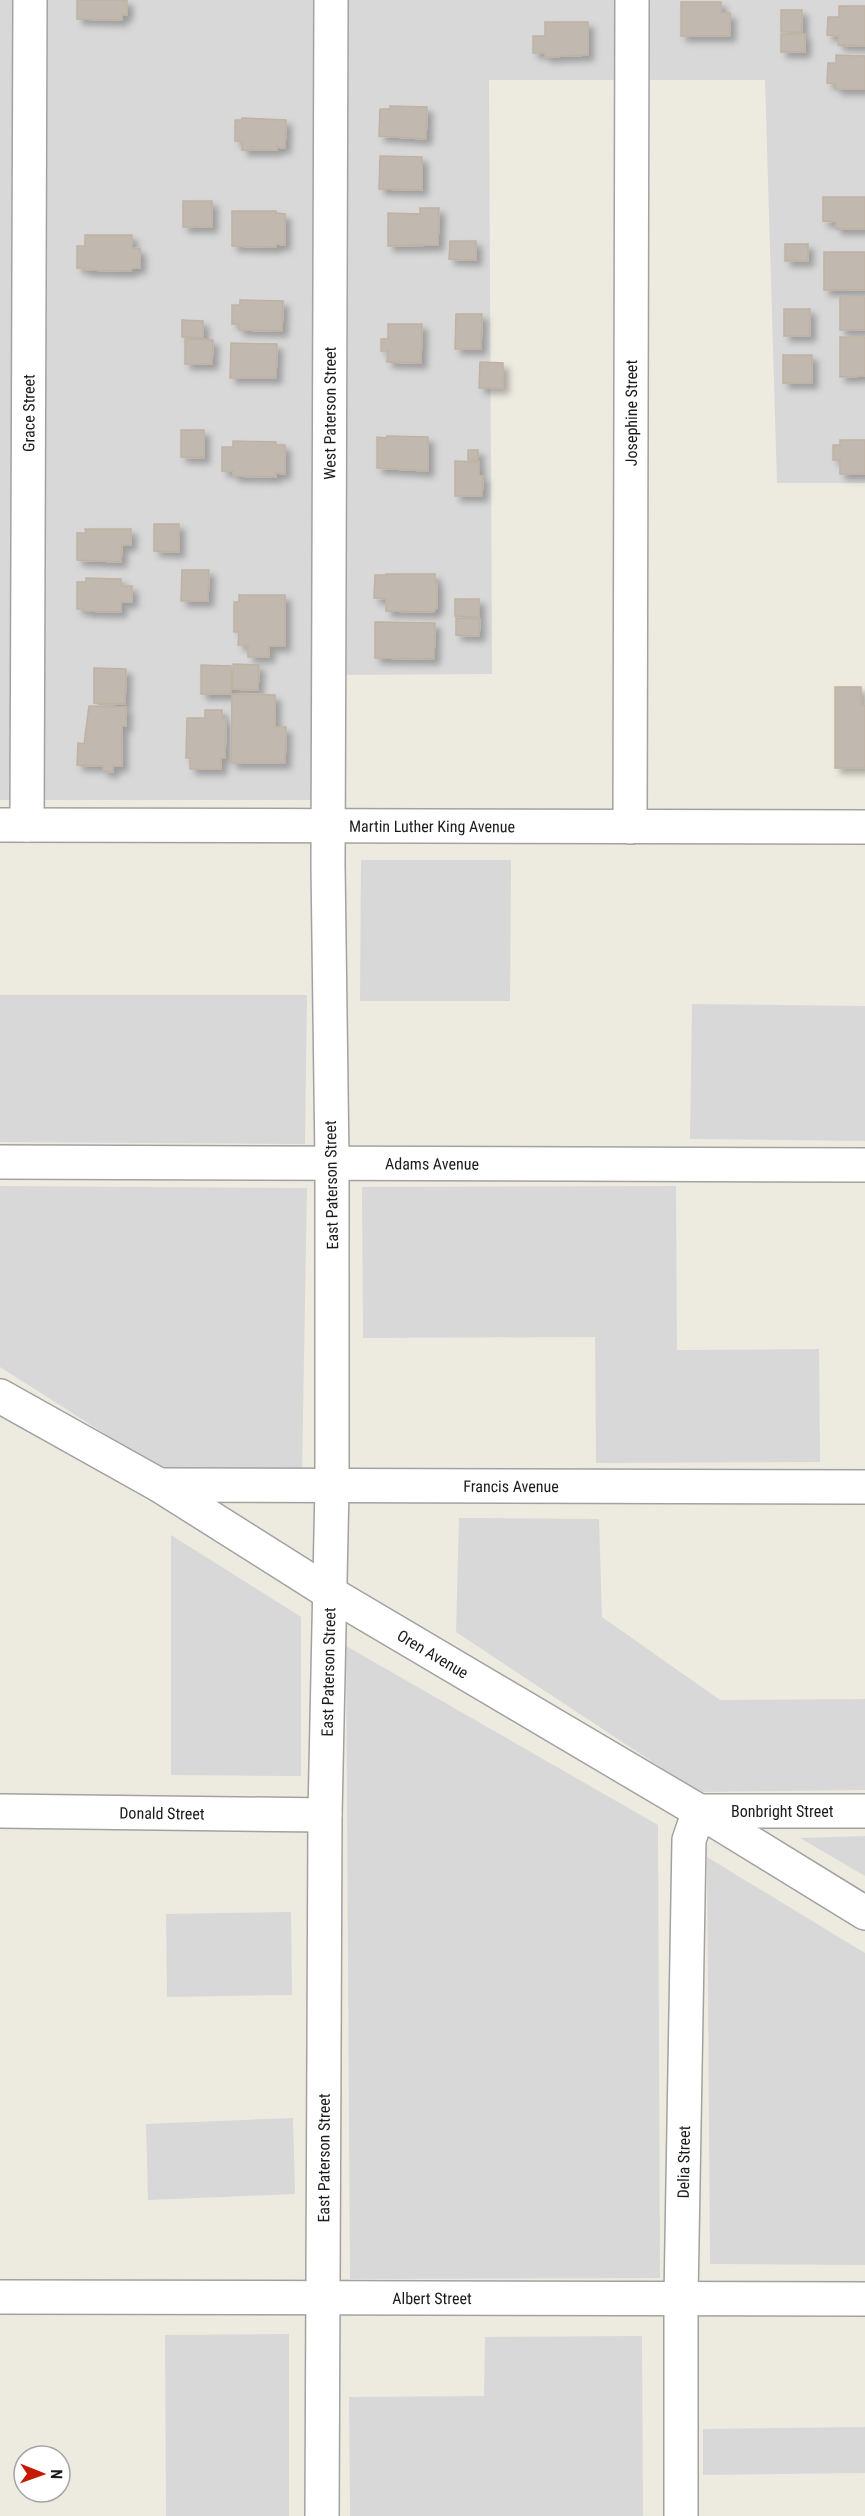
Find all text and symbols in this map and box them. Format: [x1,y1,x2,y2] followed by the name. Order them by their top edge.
[320,346,340,480] street label: West Paterson Street
[622,360,641,466] street label: Josephine Street
[19,374,39,452] street label: Grace Street
[349,817,515,836] street label: Martin Luther King Avenue
[321,1120,342,1250] street label: East Paterson Street
[385,1154,479,1174] street label: Adams Avenue
[463,1477,559,1496] street label: Francis Avenue
[318,1607,339,1737] street label: East Paterson Street
[394,1626,472,1683] street label: Oren Avenue
[731,1802,834,1821] street label: Bonbright Street
[119,1803,205,1824] street label: Donald Street
[314,2093,334,2223] street label: East Paterson Street
[674,2125,694,2199] street label: Delia Street
[392,2289,472,2308] street label: Albert Street
[12,2444,72,2504] north arrow
[47,2469,66,2479] text: N

